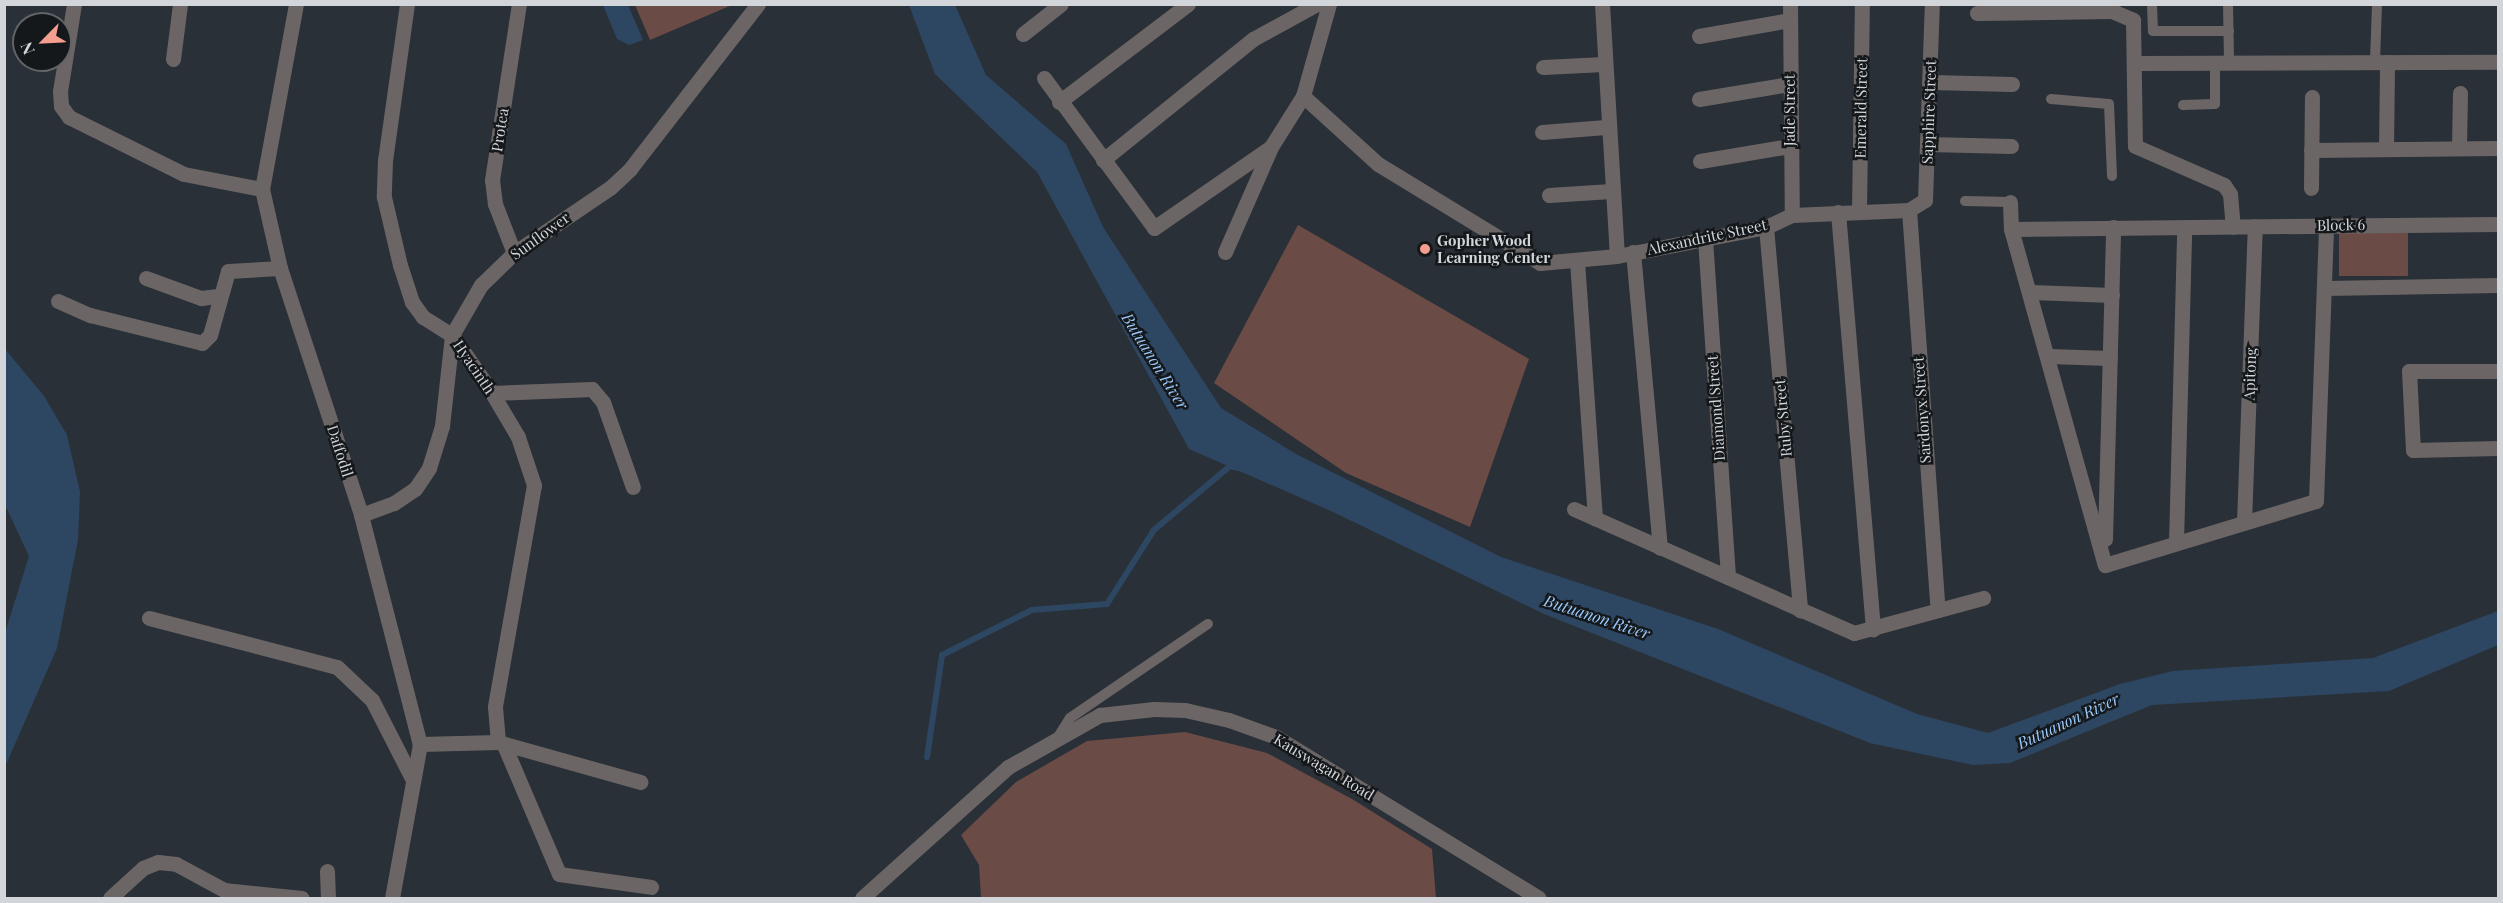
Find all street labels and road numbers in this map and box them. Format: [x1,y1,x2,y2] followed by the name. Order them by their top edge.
[1851,57,1871,159] street label: Emerald Street
[1918,60,1940,164] street label: Sapphire Street
[1781,74,1799,146] street label: Jade Street
[488,107,512,153] street label: Protea
[507,209,573,263] street label: Sunflower
[1646,216,1768,258] street label: Alexandrite Street
[2317,216,2365,234] street label: Block 6
[450,337,498,397] street label: Hyacinth
[2240,347,2260,401] street label: Apitong
[1703,355,1729,461] street label: Diamond Street
[1909,356,1935,464] street label: Sardonyx Street
[1771,378,1795,458] street label: Ruby Street
[323,423,357,479] street label: Daffodil
[1271,730,1377,804] street label: Kauswagan Road

